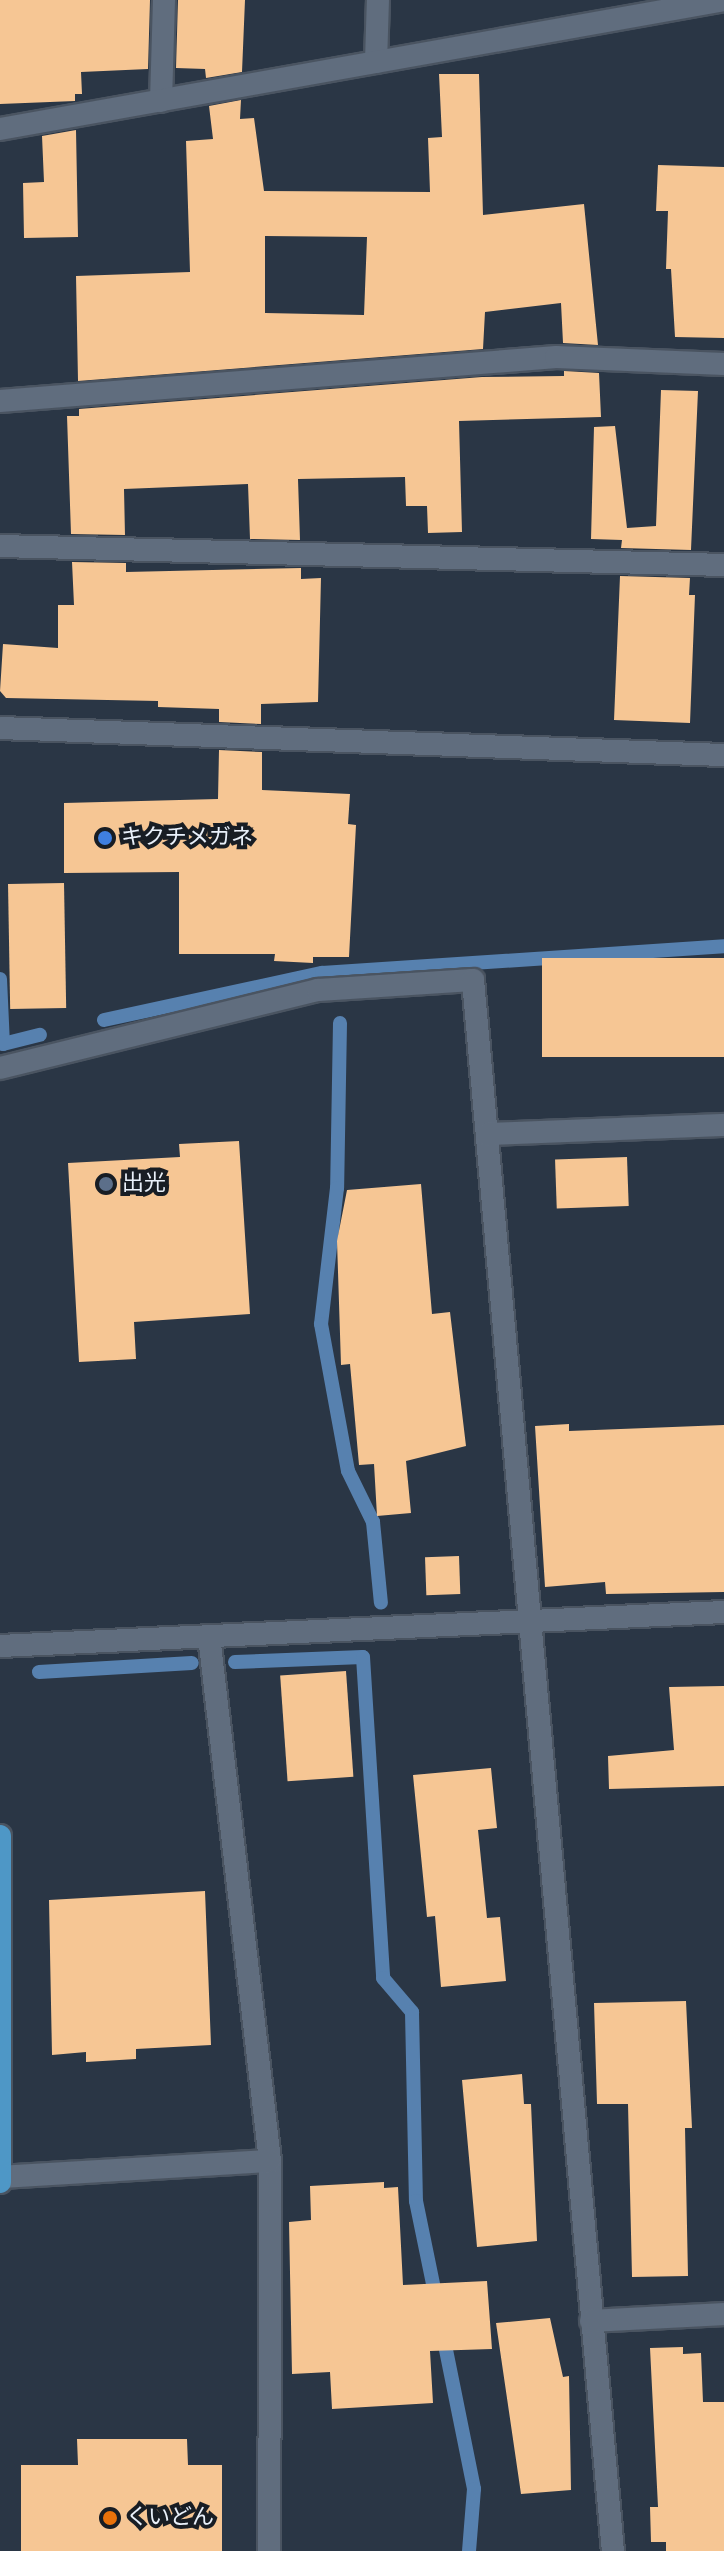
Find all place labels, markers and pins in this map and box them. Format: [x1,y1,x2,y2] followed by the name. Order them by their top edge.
[121,825,253,851] place label: キクチメガネ
[96,829,114,847] marker: キクチメガネ
[122,1171,166,1197] place label: 出光
[97,1175,115,1193] marker: 出光
[126,2505,214,2531] place label: くいどん
[101,2509,119,2527] marker: くいどん

